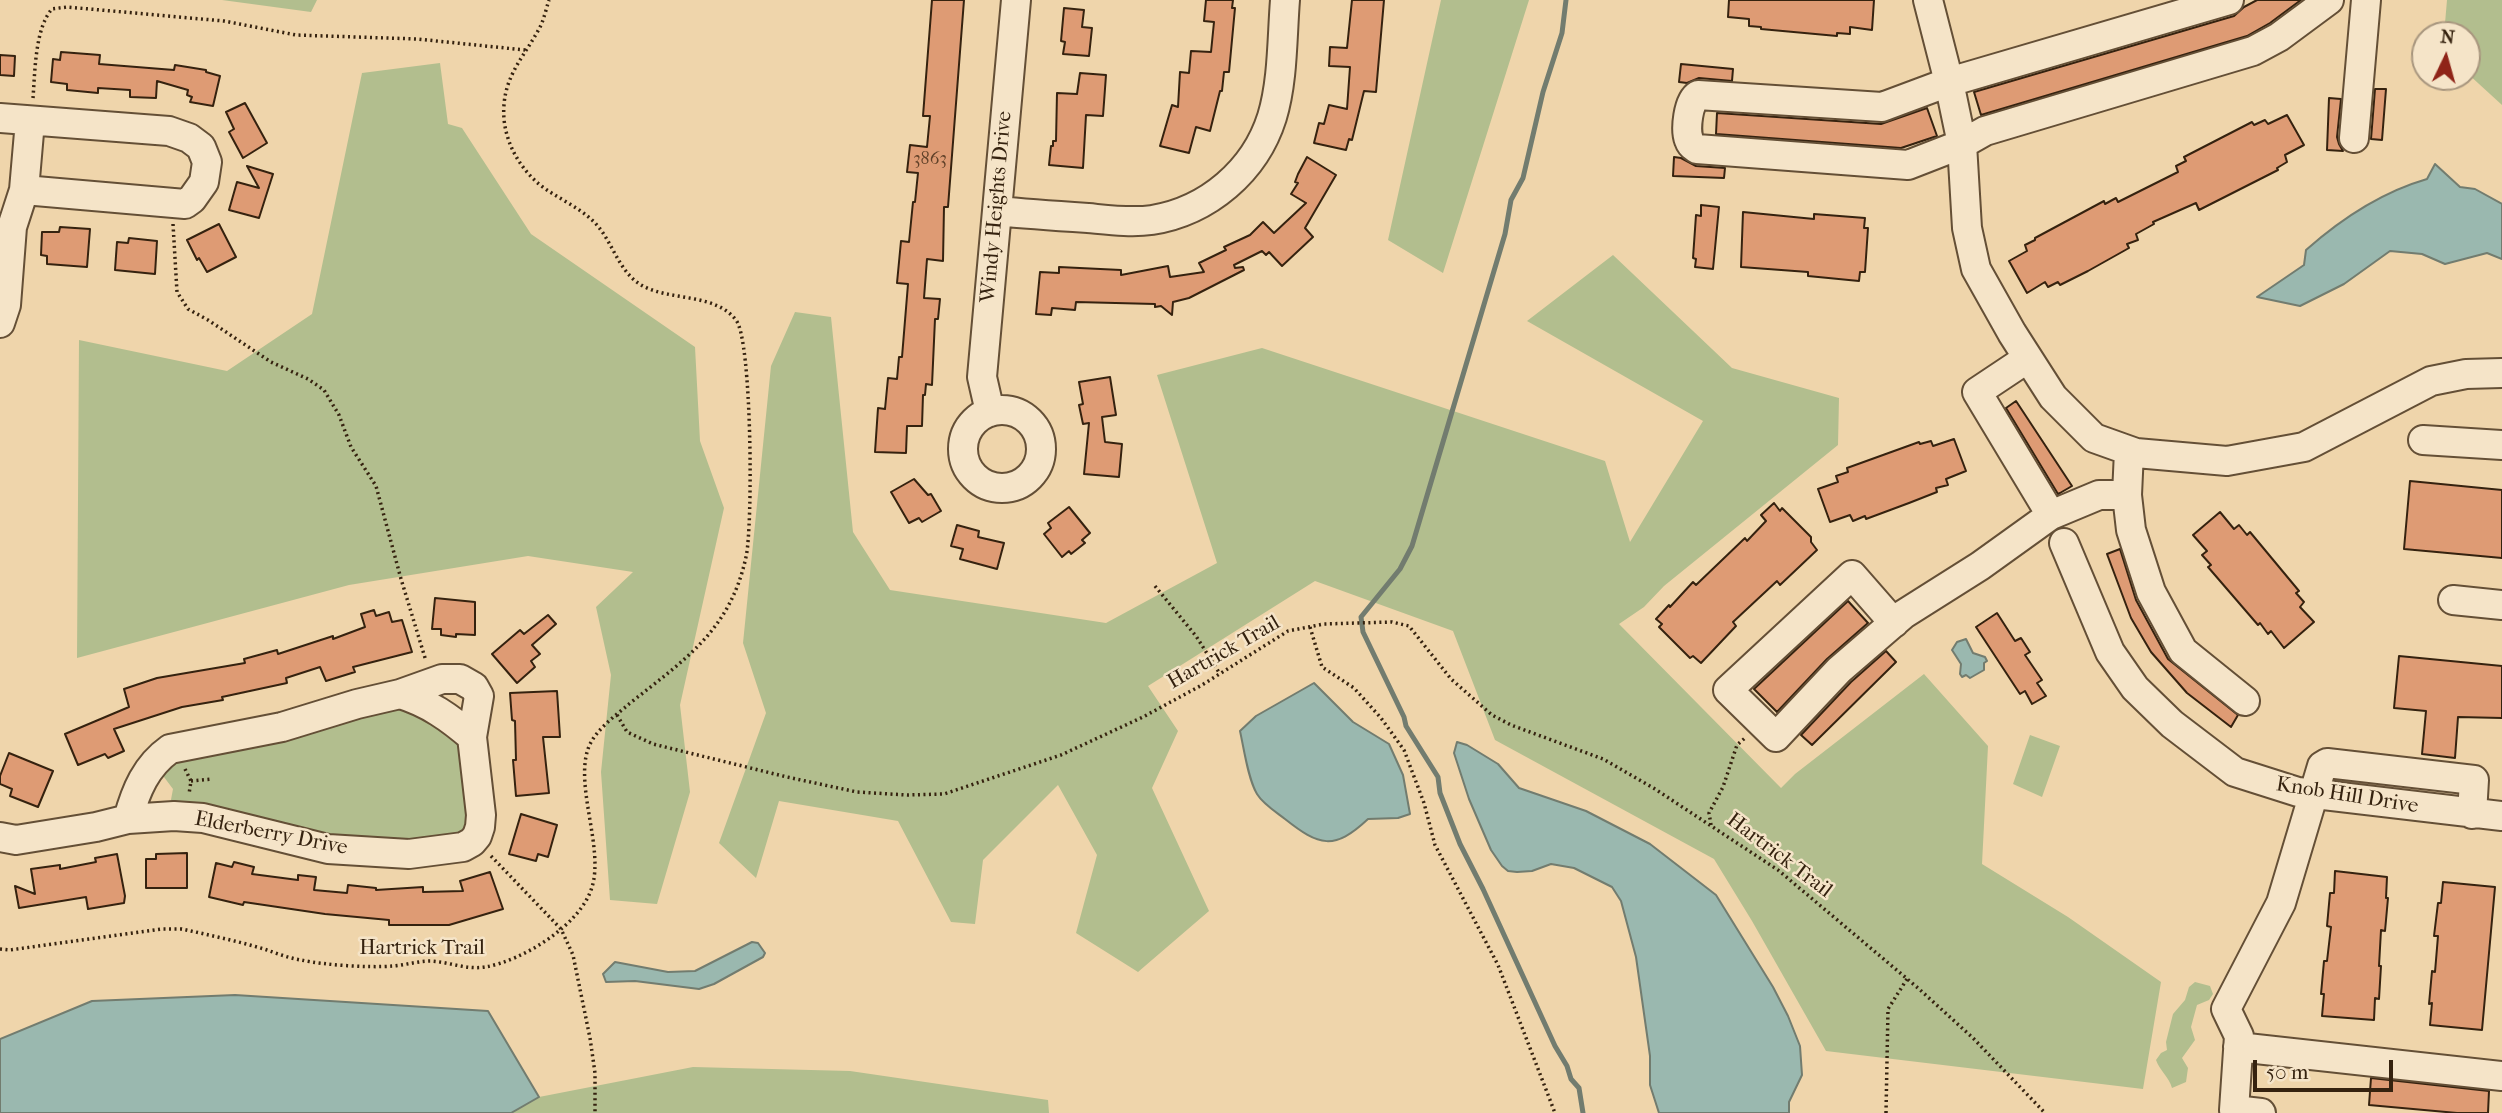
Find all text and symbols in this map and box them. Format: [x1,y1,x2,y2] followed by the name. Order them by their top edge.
[2411,21,2481,91] north arrow
[2440,25,2456,49] text: N
[976,110,1018,304] street label: Windy Heights Drive
[913,149,947,171] house number: 3863
[1163,611,1285,695] street label: Hartrick Trail
[2274,772,2420,820] street label: Knob Hill Drive
[192,807,350,861] street label: Elderberry Drive
[1721,808,1837,904] street label: Hartrick Trail
[359,936,485,962] street label: Hartrick Trail
[2257,1046,2397,1090] scale bar
[2266,1060,2309,1084] text: 50 m

